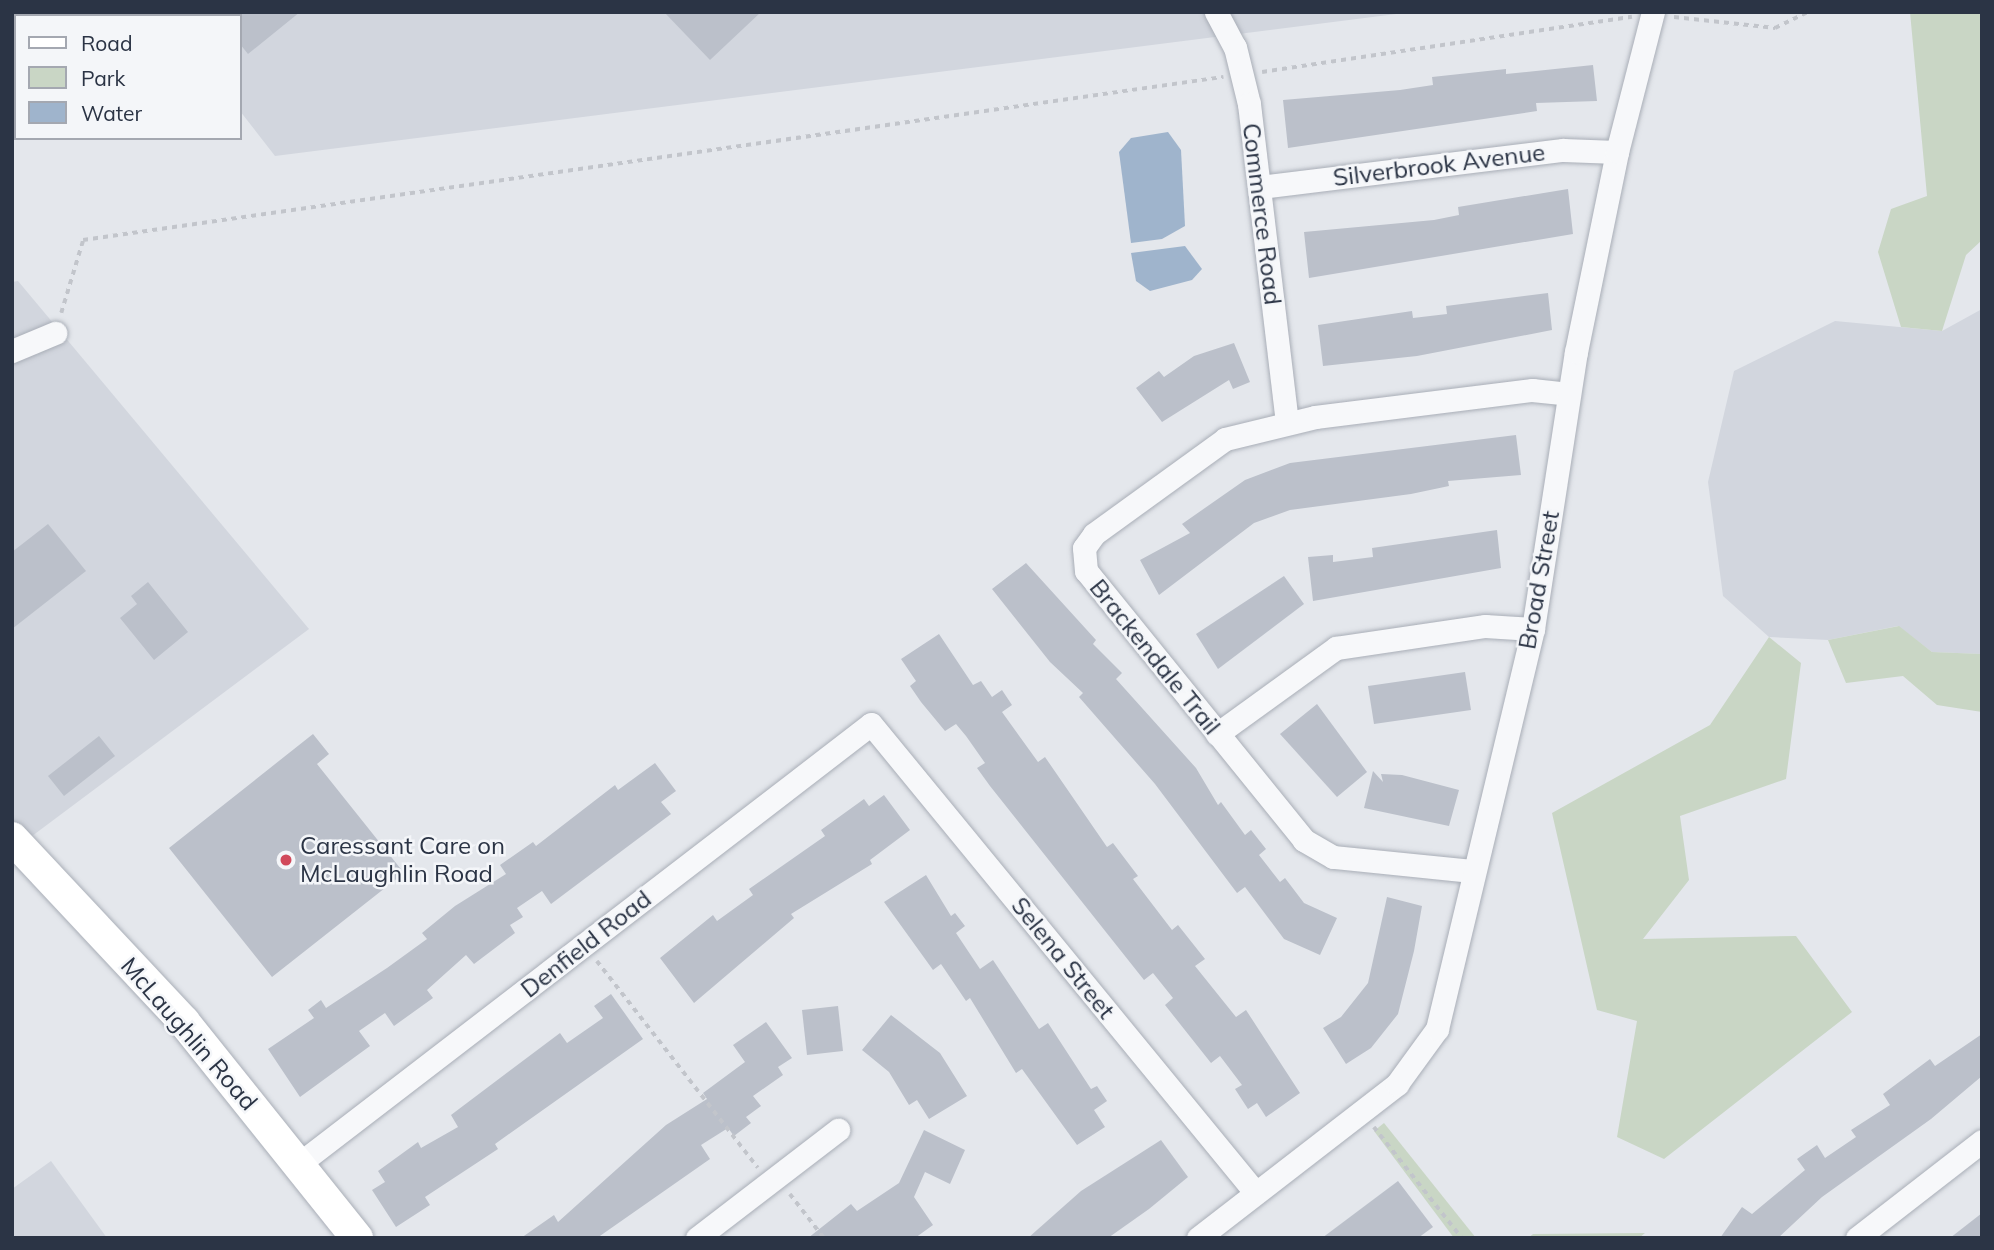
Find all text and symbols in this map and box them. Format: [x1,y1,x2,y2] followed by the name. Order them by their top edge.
[14,14,242,140] legend
[81,30,132,56] text: Road
[81,65,125,91] text: Park
[81,100,142,126] text: Water
[1237,122,1287,306] street label: Commerce Road
[1331,138,1547,192] street label: Silverbrook Avenue
[1513,509,1565,651] street label: Broad Street
[1084,574,1226,740] street label: Brackendale Trail
[300,832,505,888] place label: Caressant Care on McLaughlin Road
[278,852,294,868] marker: Caressant Care on McLaughlin Road
[515,884,657,1004] street label: Denfield Road
[1005,891,1121,1025] street label: Selena Street
[115,952,263,1116] street label: McLaughlin Road

